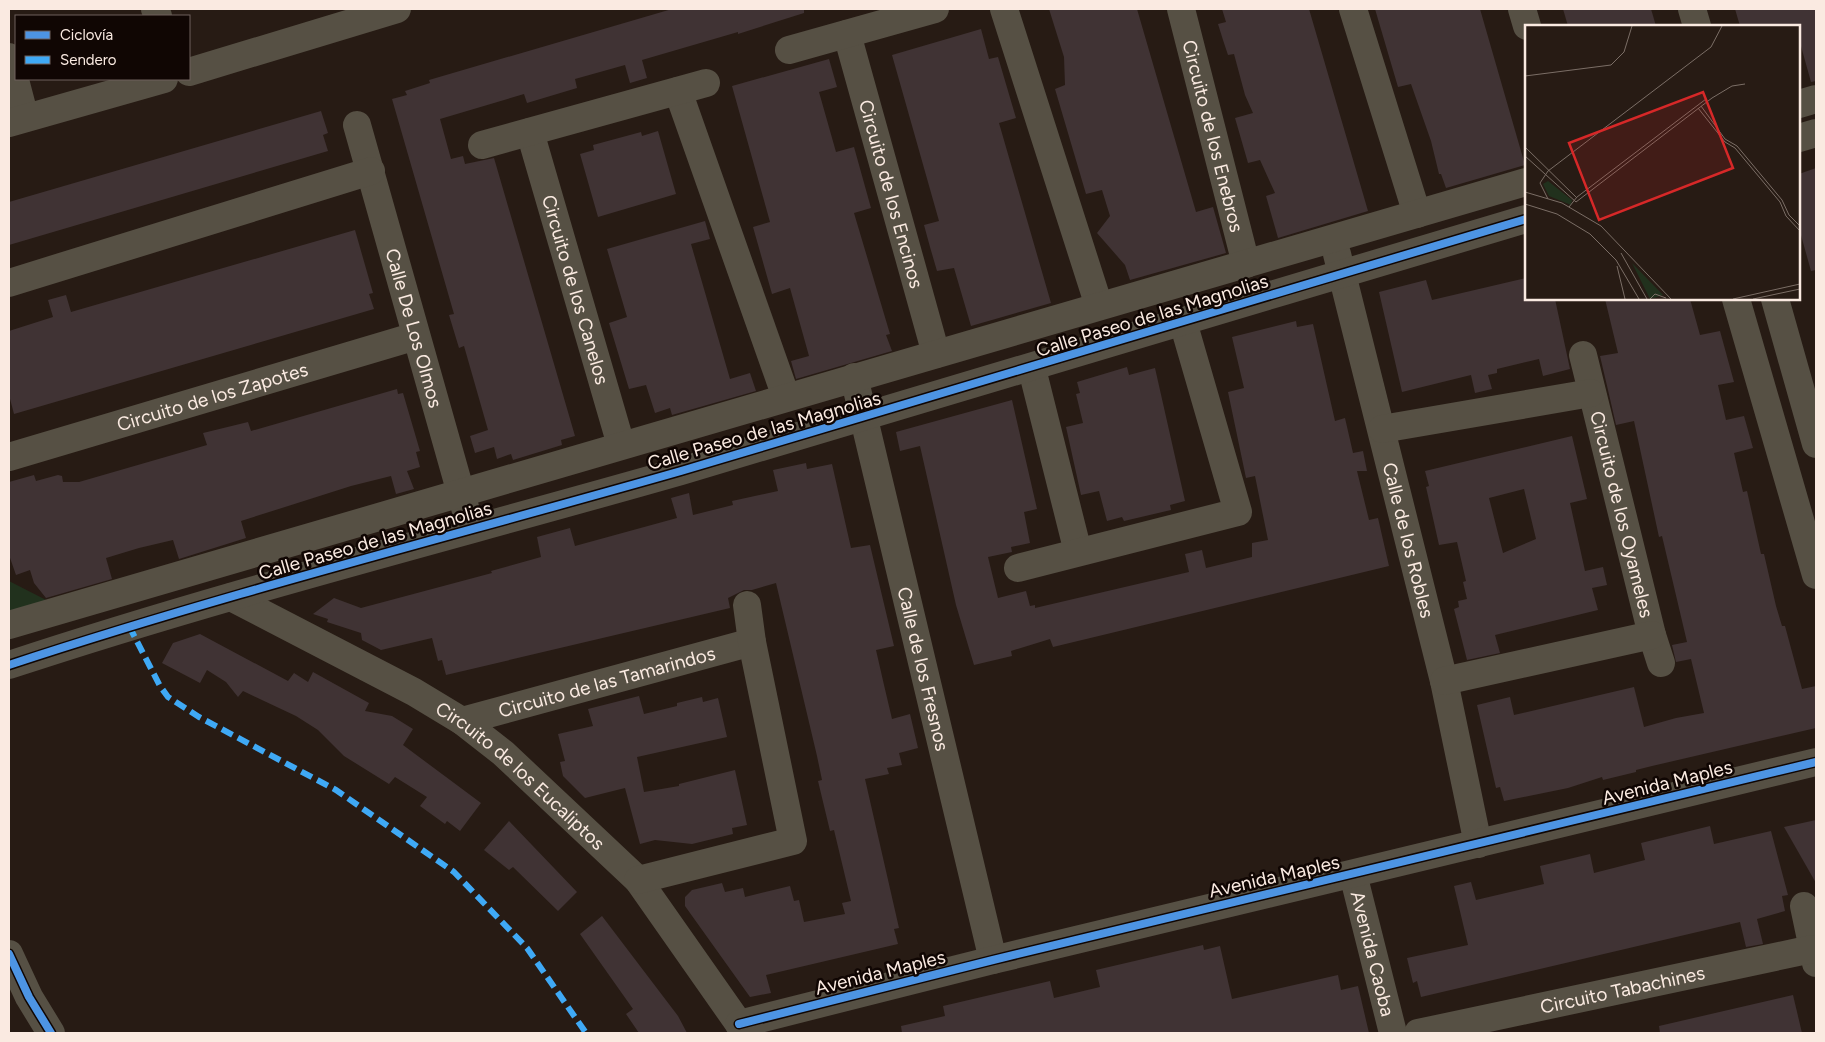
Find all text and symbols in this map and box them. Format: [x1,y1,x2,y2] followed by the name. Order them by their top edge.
[15,15,190,80] legend
[1525,25,1800,300] inset map
[60,26,113,44] text: Ciclovía
[1177,38,1248,235] street label: Circuito de los Enebros
[60,51,117,69] text: Sendero
[854,97,928,291] street label: Circuito de los Encinos
[537,192,614,387] street label: Circuito de los Canelos
[380,246,447,411] street label: Calle De Los Olmos
[1033,269,1271,362] street label: Calle Paseo de las Magnolias
[114,358,311,436] street label: Circuito de los Zapotes
[645,386,884,475] street label: Calle Paseo de las Magnolias
[1585,409,1658,620] street label: Circuito de los Oyameles
[1378,460,1439,620] street label: Calle de los Robles
[256,496,495,585] street label: Calle Paseo de las Magnolias
[892,584,954,754] street label: Calle de los Fresnos
[496,642,718,723] street label: Circuito de las Tamarindos
[431,697,610,855] street label: Circuito de los Eucaliptos
[1600,755,1735,810] street label: Avenida Maples
[1206,850,1342,903] street label: Avenida Maples
[1346,888,1399,1019] street label: Avenida Caoba
[813,945,948,1000] street label: Avenida Maples
[1538,961,1707,1019] street label: Circuito Tabachines

